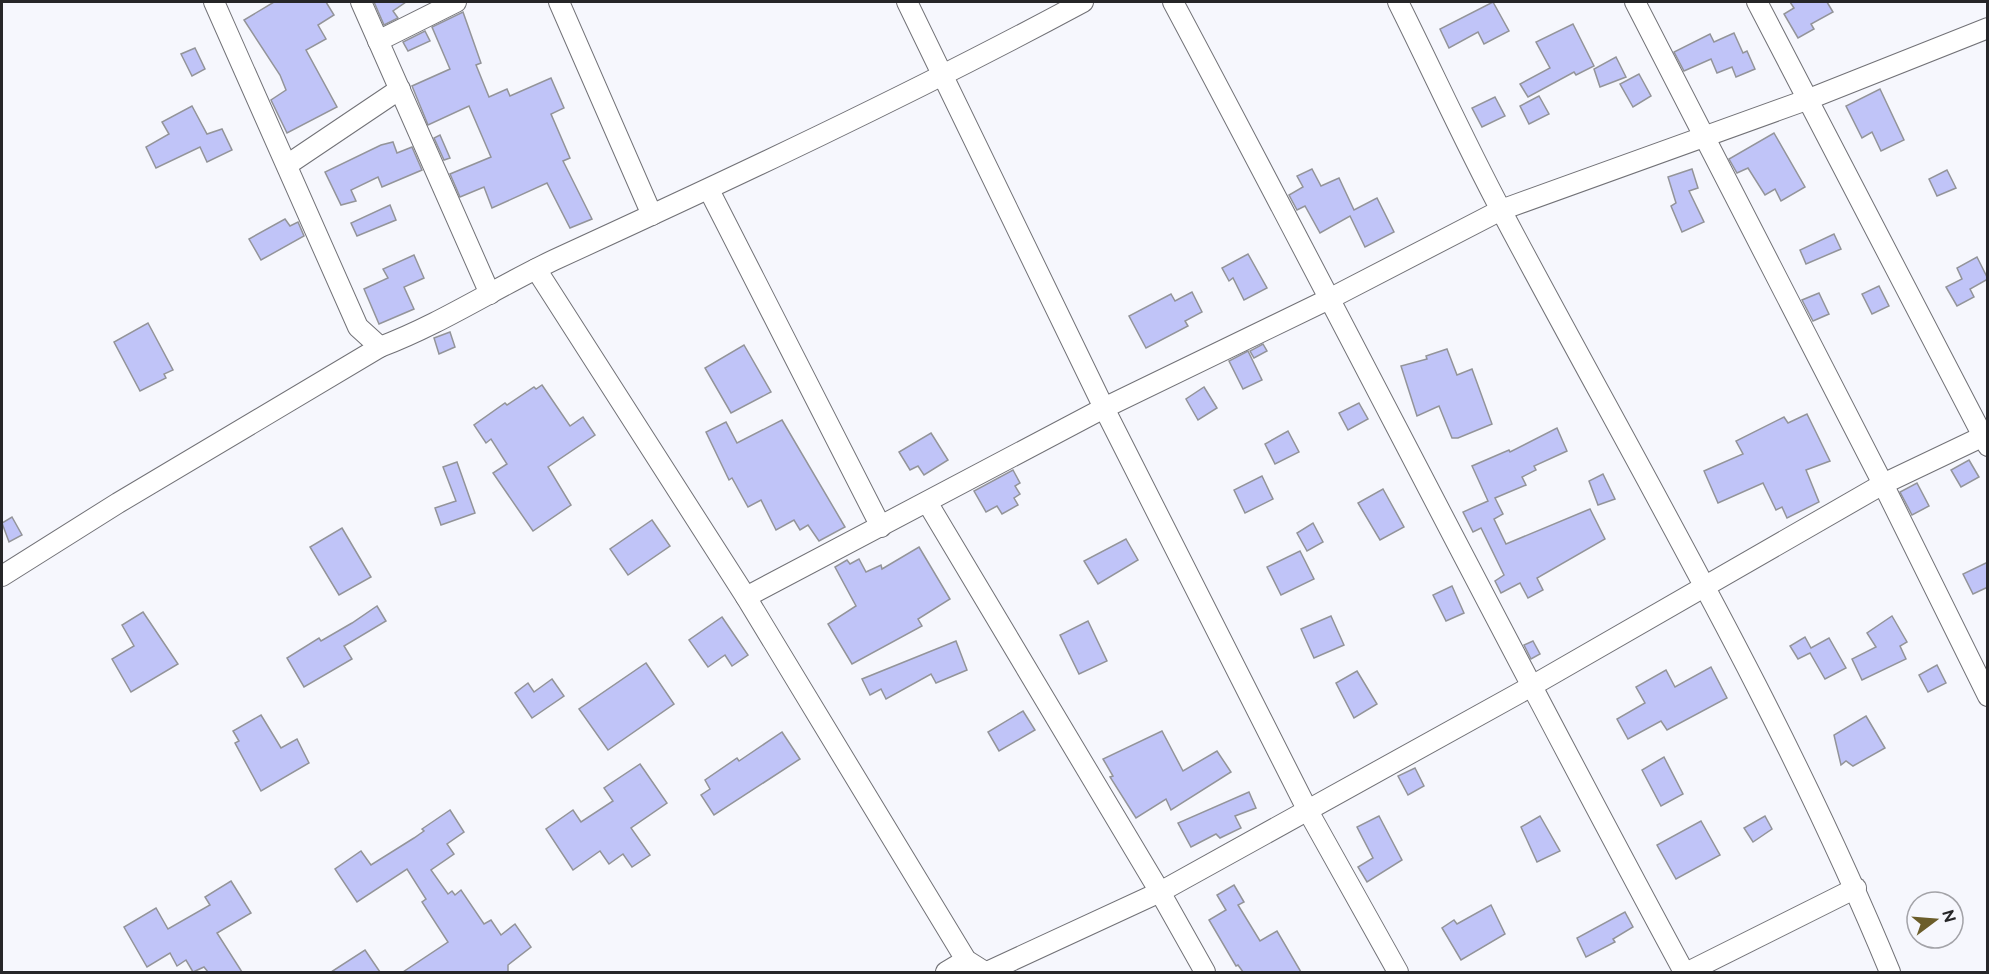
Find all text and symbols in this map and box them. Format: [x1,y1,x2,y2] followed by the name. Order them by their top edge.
[1905,890,1965,950] north arrow
[1938,908,1960,924] text: N

